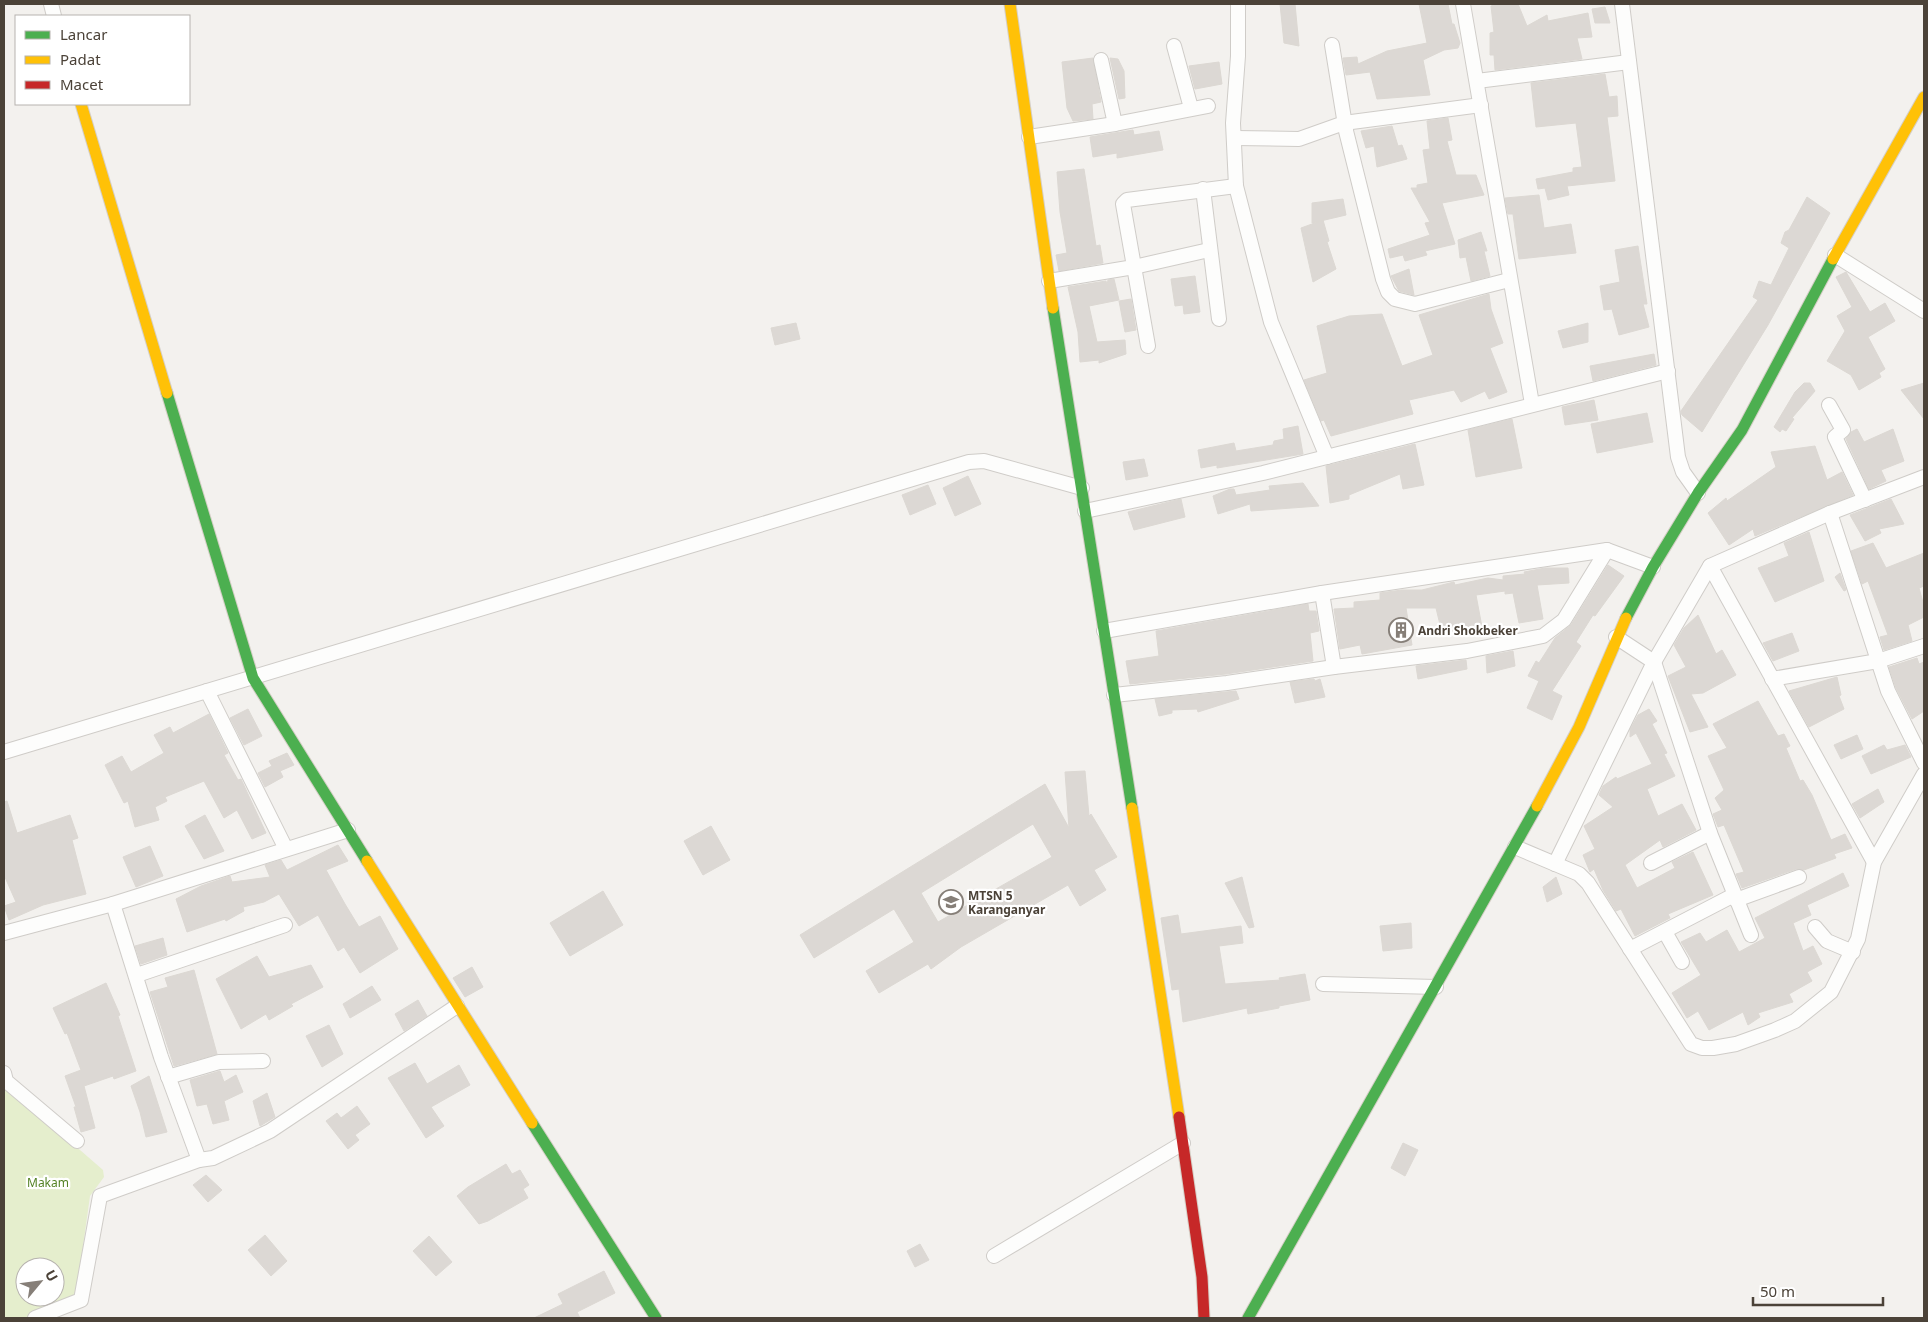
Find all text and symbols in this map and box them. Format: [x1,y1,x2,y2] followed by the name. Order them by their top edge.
[15,15,190,105] legend
[60,24,107,44] text: Lancar
[60,49,101,69] text: Padat
[60,74,104,94] text: Macet
[1388,617,1414,643] building icon: Andri Shokbeker
[1418,622,1518,639] place label: Andri Shokbeker
[968,887,1046,918] place label: MTSN 5 Karanganyar
[938,889,964,915] school or university icon: MTSN 5 Karanganyar
[27,1174,69,1191] park label: Makam
[15,1257,65,1307] north arrow
[41,1266,63,1285] text: U
[1753,1274,1883,1306] scale bar
[1760,1281,1795,1301] text: 50 m

